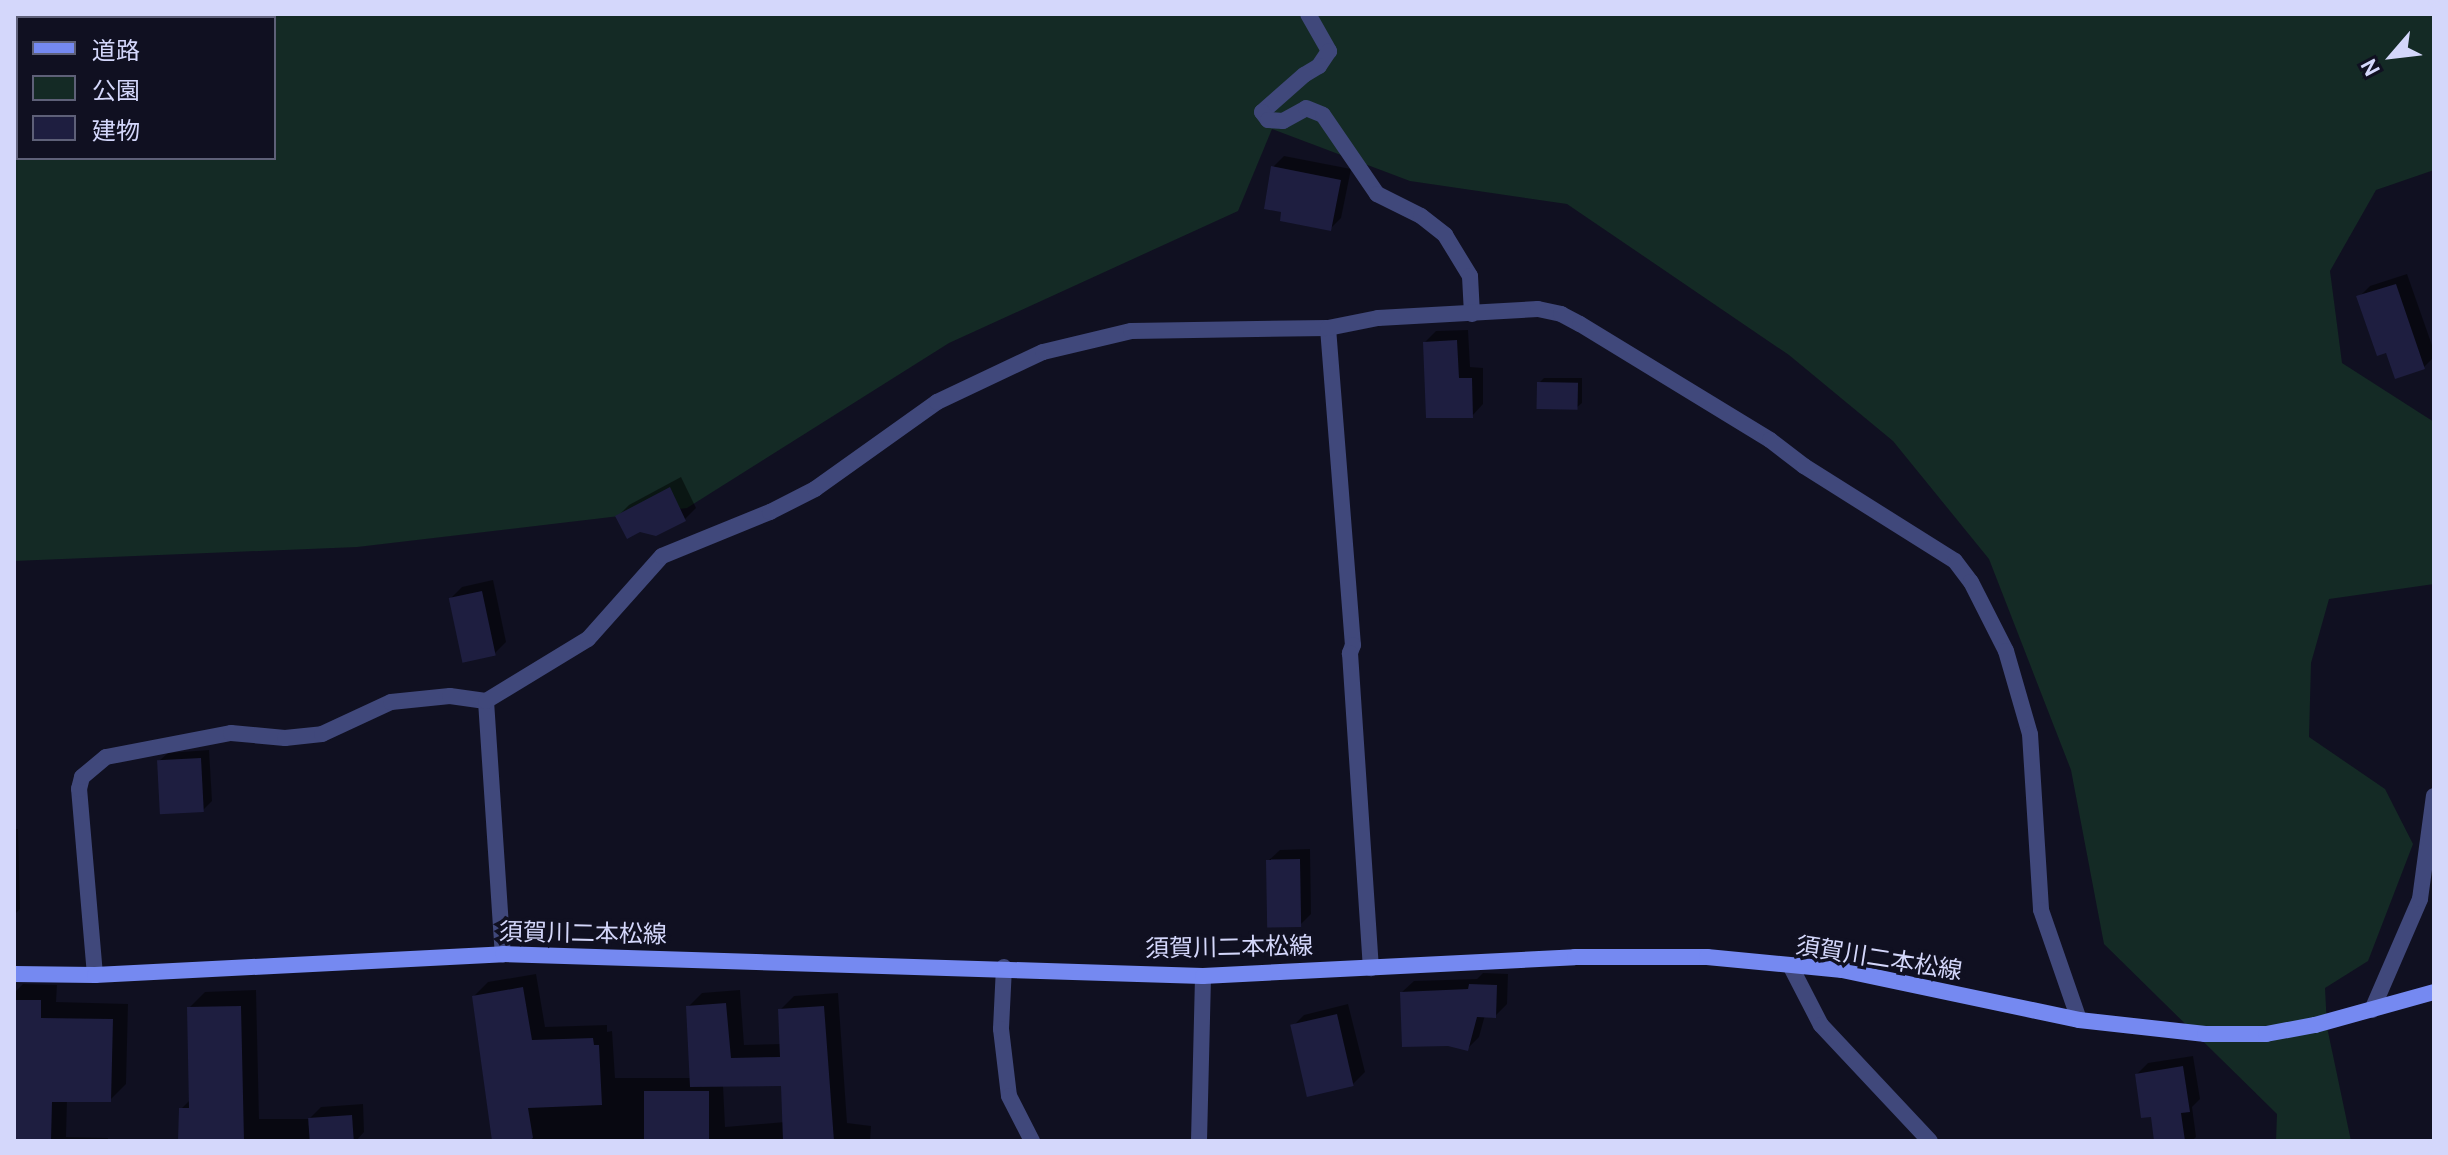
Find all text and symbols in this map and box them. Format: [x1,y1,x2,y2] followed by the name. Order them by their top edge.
[16,16,276,160] legend
[2352,16,2432,96] north arrow
[92,36,140,65] text: 道路
[2355,54,2386,81] text: N
[92,76,140,105] text: 公園
[92,116,140,145] text: 建物
[499,917,667,949] street label: 須賀川二本松線
[1145,931,1313,963] street label: 須賀川二本松線
[1794,931,1964,985] street label: 須賀川二本松線

